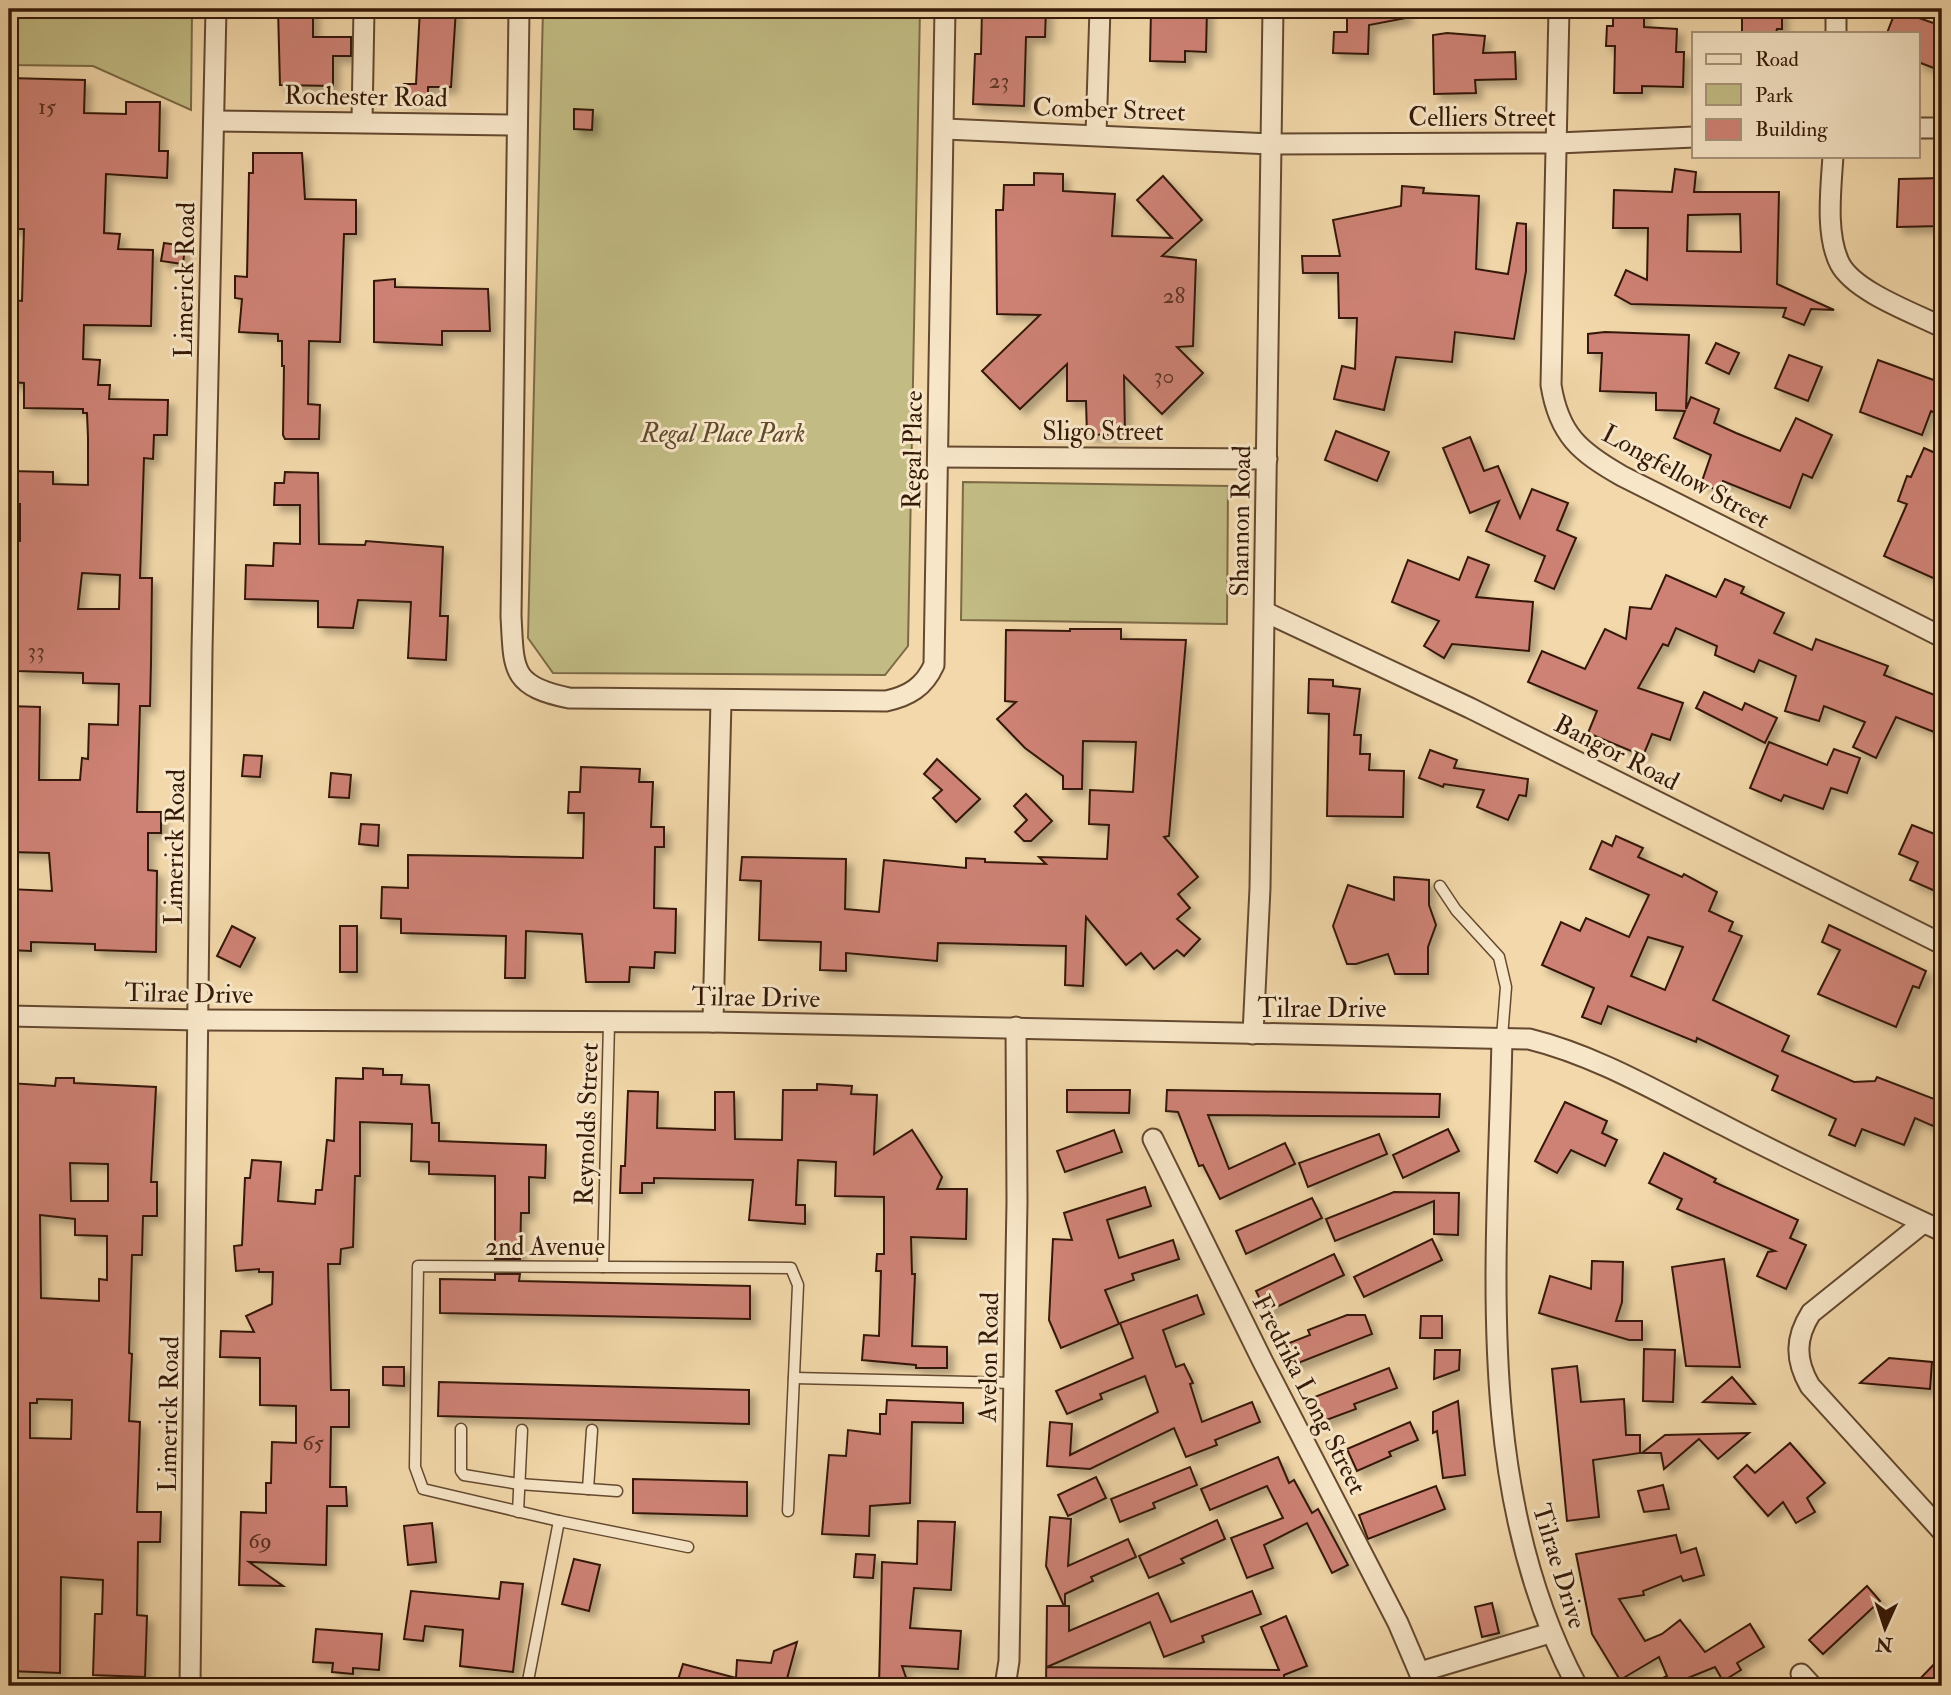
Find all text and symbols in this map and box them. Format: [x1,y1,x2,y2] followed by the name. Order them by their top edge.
[1692,32,1920,158] legend
[1755,46,1800,73] text: Road
[989,66,1009,95] house number: 23
[284,80,448,114] street label: Rochester Road
[1755,82,1793,109] text: Park
[1032,91,1186,129] street label: Comber Street
[38,92,56,121] house number: 15
[1408,102,1556,134] street label: Celliers Street
[1755,116,1828,143] text: Building
[168,202,202,358] street label: Limerick Road
[1163,281,1185,310] house number: 28
[1154,361,1174,390] house number: 30
[896,390,930,510] street label: Regal Place
[1042,416,1164,448] street label: Sligo Street
[640,418,805,450] park label: Regal Place Park
[1596,418,1775,536] street label: Longfellow Street
[1224,445,1258,597] street label: Shannon Road
[27,636,45,665] house number: 33
[1549,708,1685,798] street label: Bangor Road
[158,769,192,925] street label: Limerick Road
[124,977,254,1011] street label: Tilrae Drive
[691,981,821,1015] street label: Tilrae Drive
[1258,993,1387,1025] street label: Tilrae Drive
[568,1042,606,1206] street label: Reynolds Street
[485,1231,605,1263] street label: 2nd Avenue
[1245,1289,1373,1500] street label: Fredrika Long Street
[972,1292,1006,1423] street label: Avelon Road
[152,1336,186,1492] street label: Limerick Road
[302,1428,324,1457] house number: 65
[1525,1500,1593,1633] street label: Tilrae Drive
[248,1526,272,1555] house number: 69
[1850,1594,1920,1664] north arrow
[1874,1631,1894,1656] text: N

